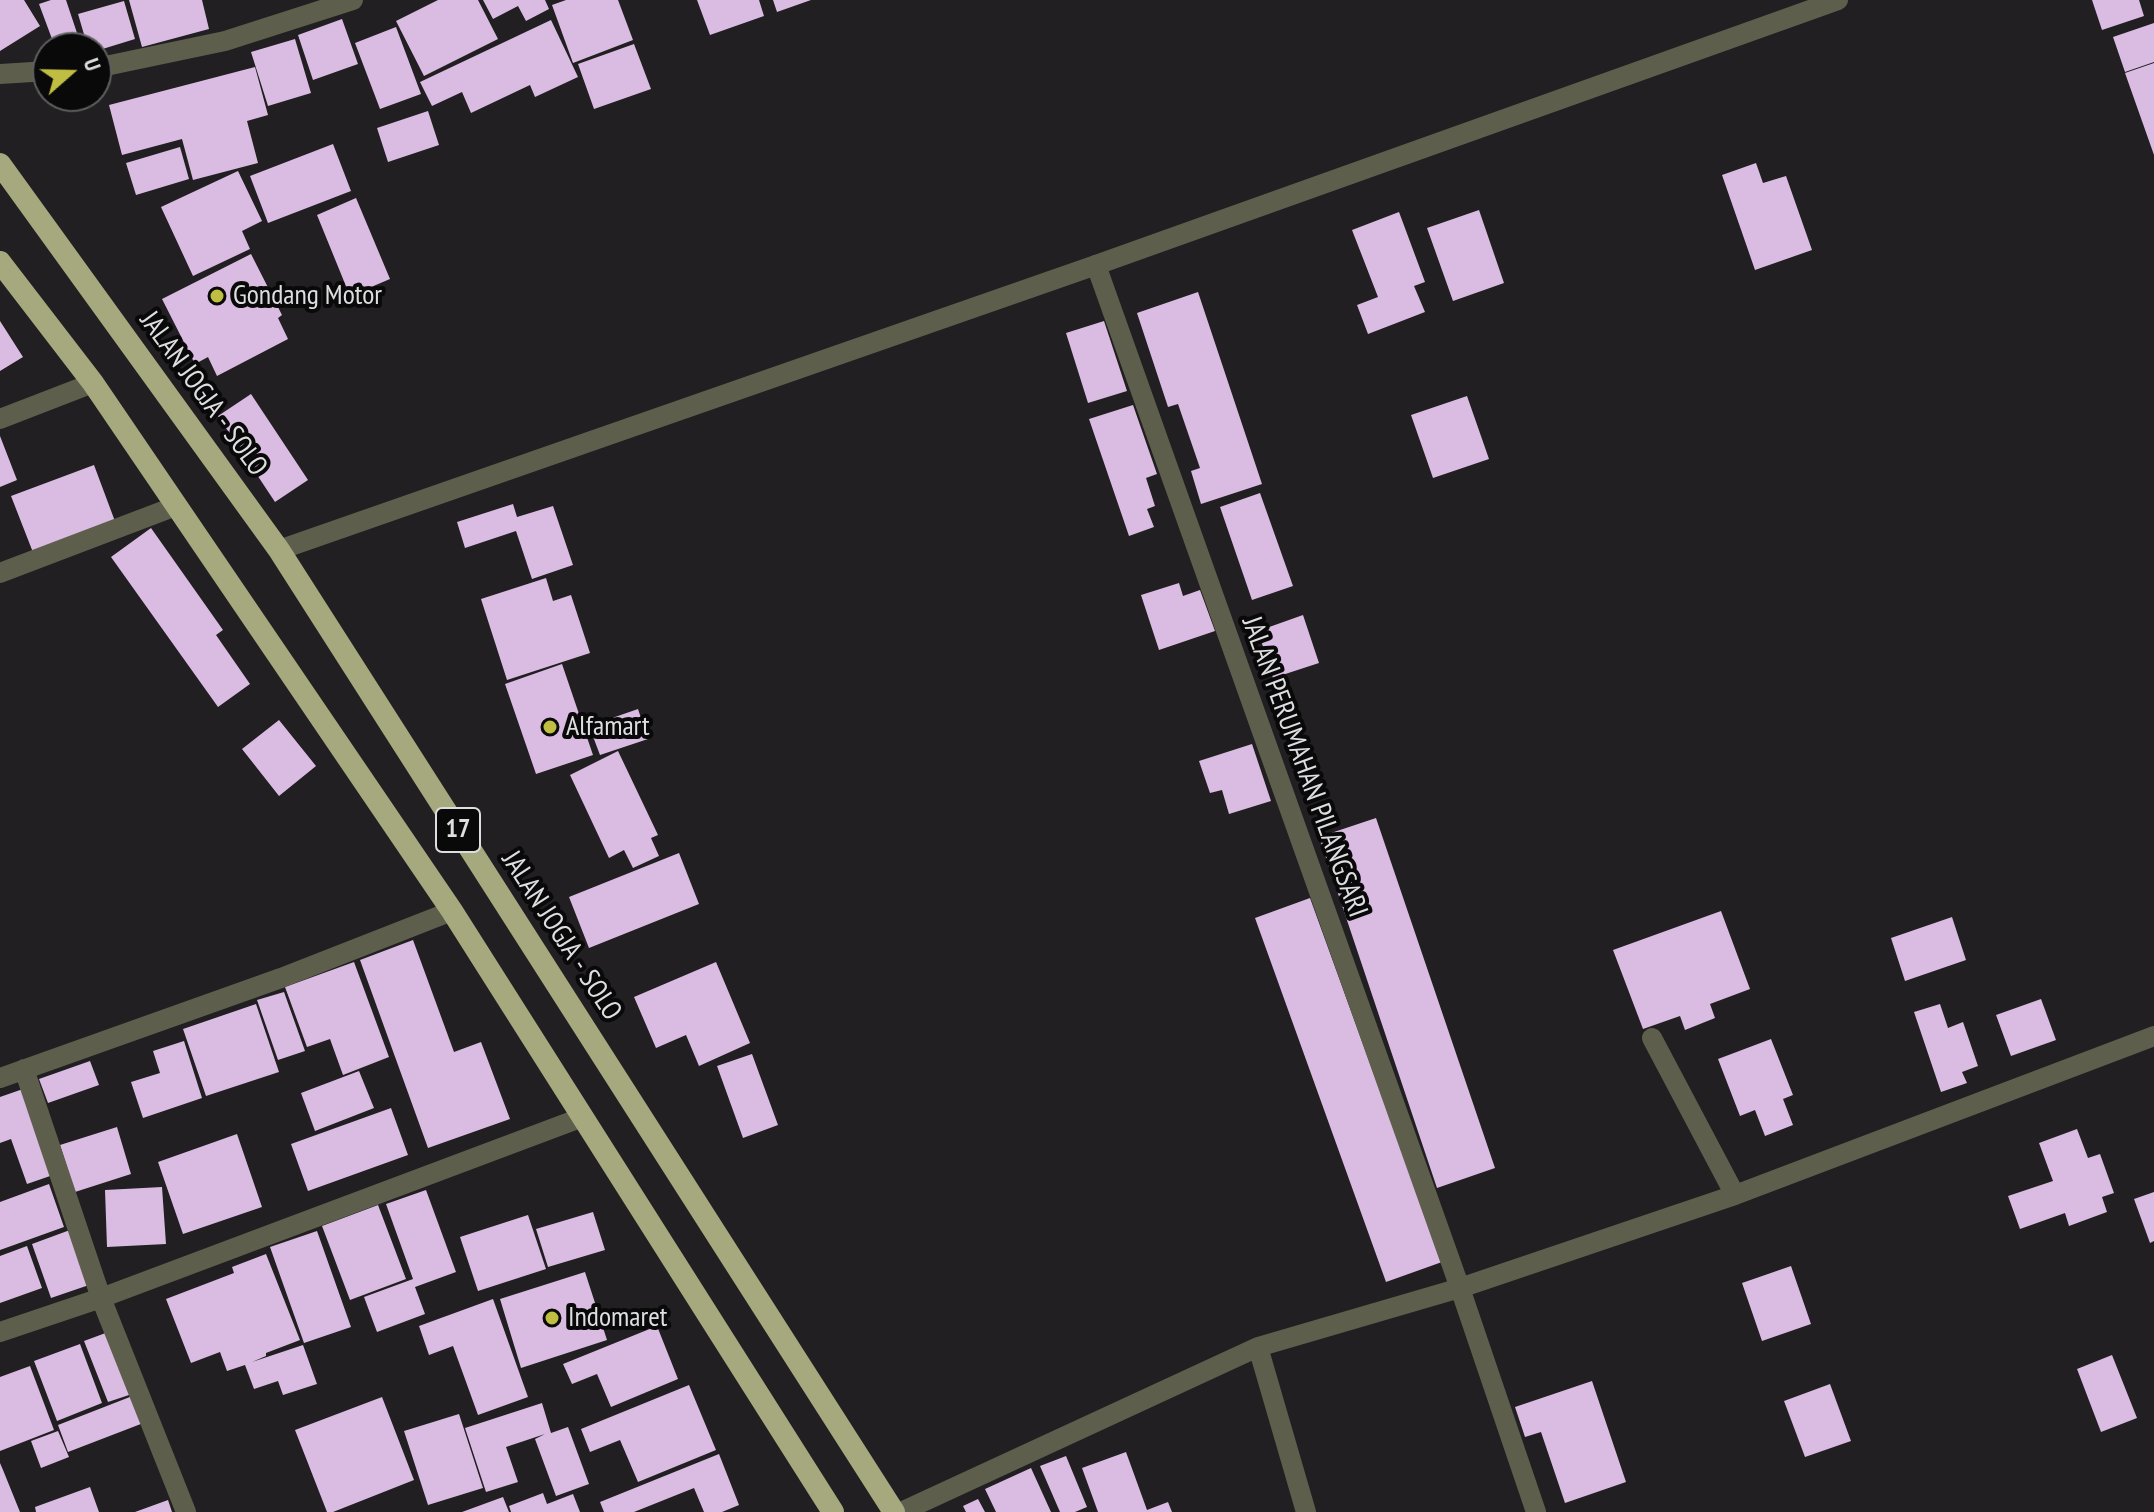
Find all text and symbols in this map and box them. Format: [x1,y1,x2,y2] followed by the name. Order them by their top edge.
[32,32,112,112] north arrow
[78,54,108,75] text: U
[233,279,382,313] place label: Gondang Motor
[208,287,226,305] marker: Gondang Motor
[132,305,274,483] street label: JALAN JOGJA - SOLO
[1234,612,1374,922] street label: JALAN PERUMAHAN PILANGSARI
[566,710,650,744] place label: Alfamart
[541,718,559,736] marker: Alfamart
[436,808,480,852] road number: 17
[494,845,628,1027] street label: JALAN JOGJA - SOLO
[568,1301,667,1335] place label: Indomaret
[543,1309,561,1327] marker: Indomaret

